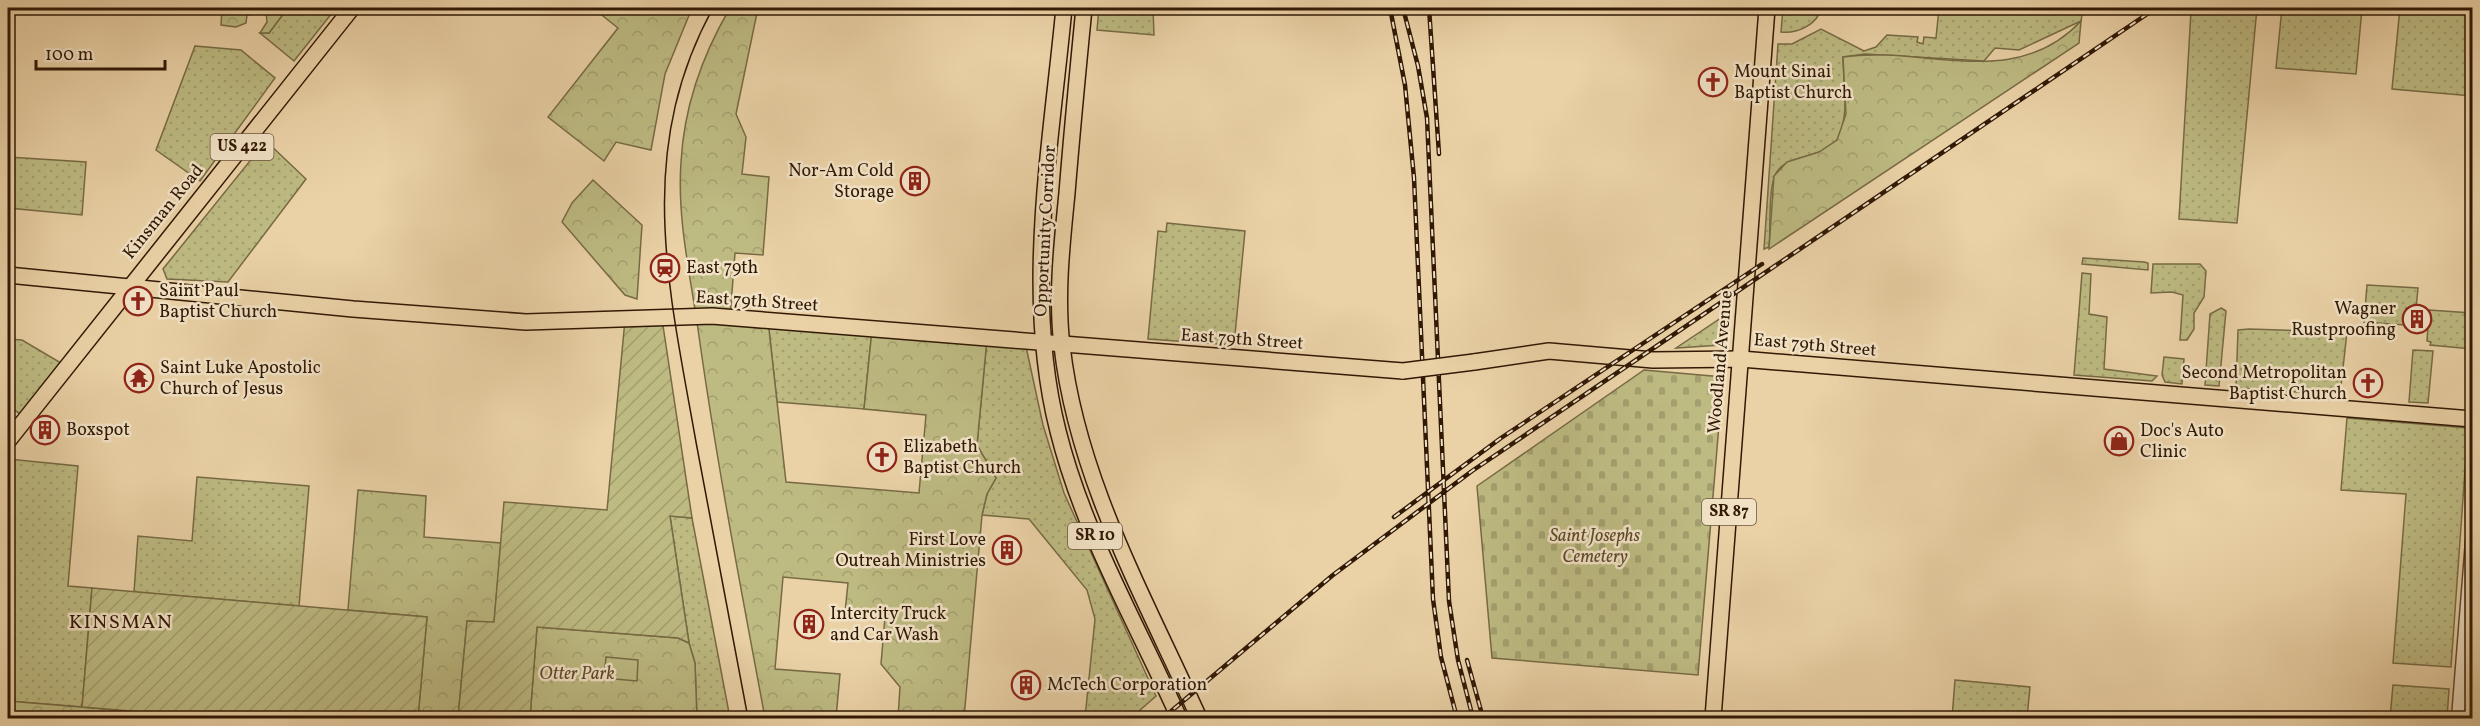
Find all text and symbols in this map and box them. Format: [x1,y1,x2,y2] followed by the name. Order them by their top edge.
[36,33,165,71] scale bar
[45,43,94,68] text: 100 m
[1734,60,1853,106] place label: Mount Sinai Baptist Church
[1697,66,1729,98] church icon: Mount Sinai Baptist Church
[210,134,274,160] road number: US 422
[1029,144,1063,317] street label: Opportunity Corridor
[118,159,210,265] street label: Kinsman Road
[788,159,894,205] place label: Nor-Am Cold Storage
[899,165,931,197] building icon: Nor-Am Cold Storage
[649,252,681,284] station icon: East 79th
[686,256,759,281] place label: East 79th
[159,279,278,325] place label: Saint Paul Baptist Church
[122,285,154,317] church icon: Saint Paul Baptist Church
[695,285,819,319] street label: East 79th Street
[1702,289,1740,435] street label: Woodland Avenue
[2291,297,2396,343] place label: Wagner Rustproofing
[2401,303,2433,335] building icon: Wagner Rustproofing
[1180,323,1304,357] street label: East 79th Street
[1753,328,1877,364] street label: East 79th Street
[160,356,321,402] place label: Saint Luke Apostolic Church of Jesus
[2182,361,2347,407] place label: Second Metropolitan Baptist Church
[123,362,155,394] temple icon: Saint Luke Apostolic Church of Jesus
[2352,367,2384,399] church icon: Second Metropolitan Baptist Church
[29,414,61,446] building icon: Boxspot
[66,418,130,443] place label: Boxspot
[2140,419,2224,465] place label: Doc's Auto Clinic
[2103,425,2135,457] shop icon: Doc's Auto Clinic
[903,435,1022,481] place label: Elizabeth Baptist Church
[866,441,898,473] church icon: Elizabeth Baptist Church
[1702,499,1756,525] road number: SR 87
[1068,523,1122,549] road number: SR 10
[1550,524,1641,570] park label: Saint Josephs Cemetery
[835,528,986,574] place label: First Love Outreah Ministries
[991,534,1023,566] building icon: First Love Outreah Ministries
[830,602,946,648] place label: Intercity Truck and Car Wash
[793,608,825,640] building icon: Intercity Truck and Car Wash
[69,609,173,637] district label: KINSMAN
[539,662,615,687] park label: Otter Park
[1010,669,1042,701] building icon: McTech Corporation
[1047,673,1208,698] place label: McTech Corporation

